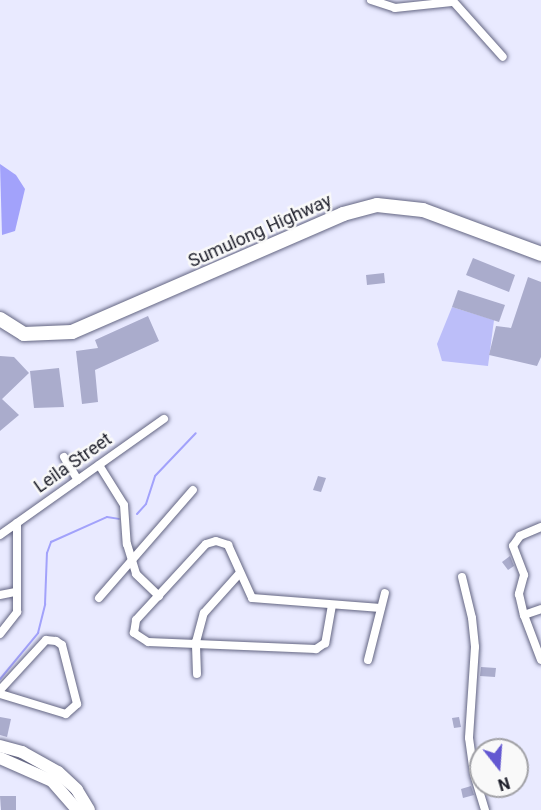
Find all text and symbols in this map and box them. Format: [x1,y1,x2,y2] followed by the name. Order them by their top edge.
[185,190,335,272] street label: Sumulong Highway
[30,428,116,498] street label: Leila Street
[469,738,529,798] north arrow
[496,773,512,795] text: N

